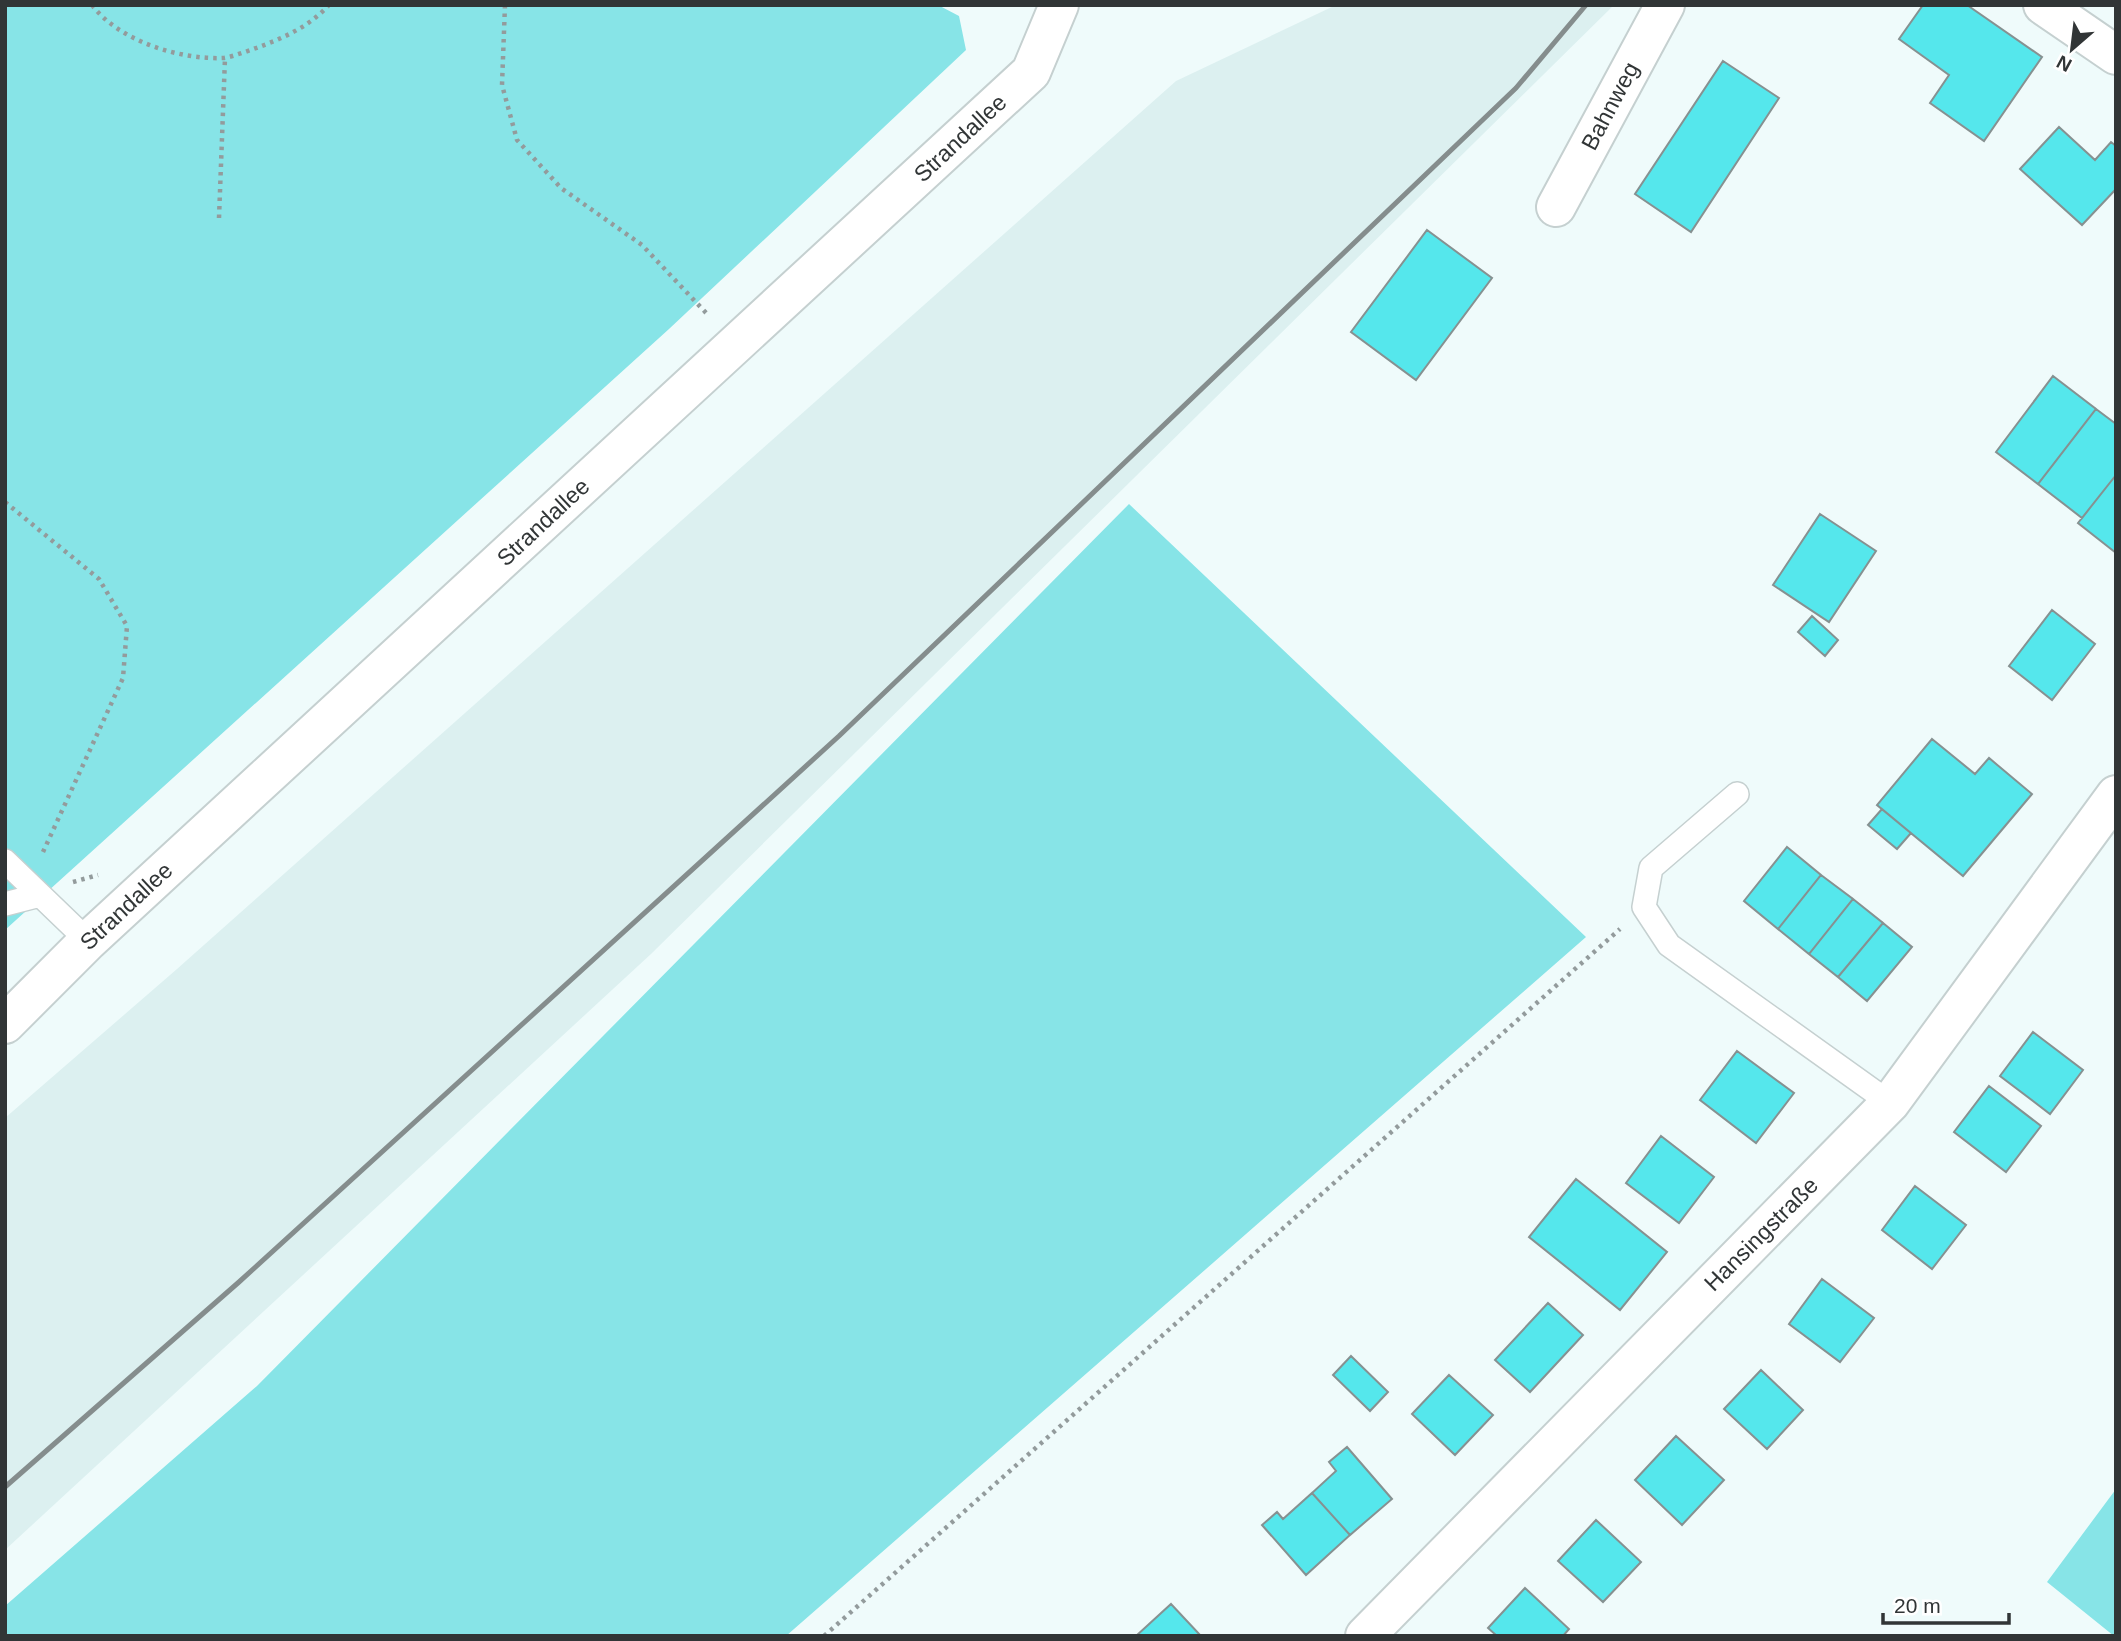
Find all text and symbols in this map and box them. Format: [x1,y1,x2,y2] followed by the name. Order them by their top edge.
[2037,14,2107,84] north arrow
[2053,51,2075,76] text: N
[1576,58,1644,154] street label: Bahnweg
[909,89,1011,187] street label: Strandallee
[492,473,594,571] street label: Strandallee
[75,857,177,955] street label: Strandallee
[1699,1172,1823,1296] street label: Hansingstraße
[1883,1582,2009,1626] scale bar
[1894,1594,1941,1617] text: 20 m

